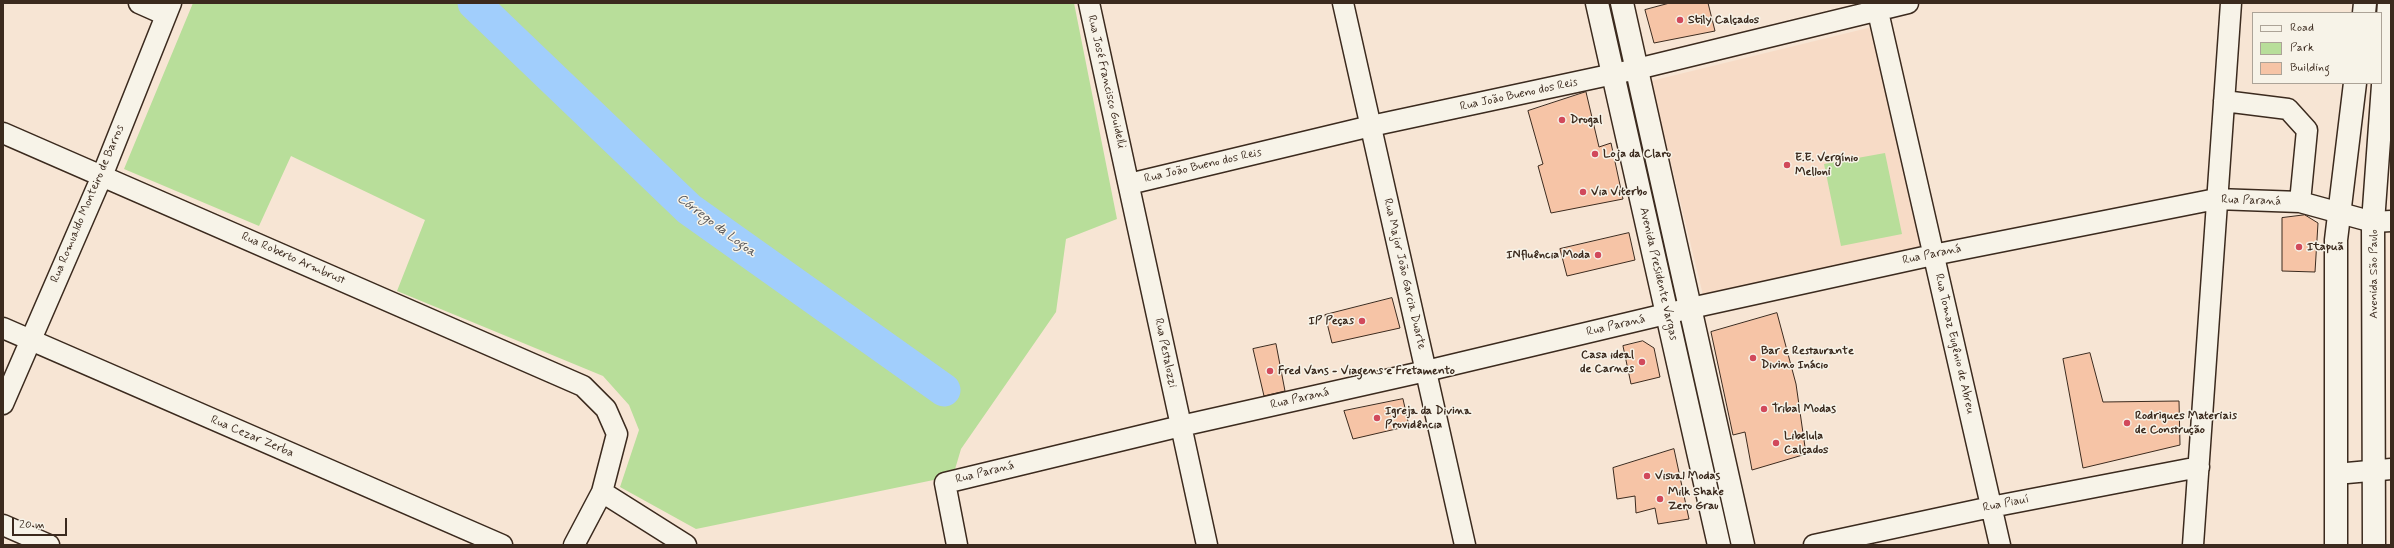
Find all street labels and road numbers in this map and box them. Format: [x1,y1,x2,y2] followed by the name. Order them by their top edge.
[1084,14,1128,150] street label: Rua José Francisco Guidelli
[1459,75,1579,115] street label: Rua João Bueno dos Reis
[48,123,128,285] street label: Rua Romualdo Monteiro de Barros
[1143,145,1263,187] street label: Rua João Bueno dos Reis
[2221,193,2281,209] street label: Rua Paraná
[1380,197,1428,351] street label: Rua Major João Garcia Duarte
[1636,206,1680,342] street label: Avenida Presidente Vargas
[2367,229,2381,319] street label: Avenida São Paulo
[239,230,347,288] street label: Rua Roberto Armbrust
[1901,242,1963,268] street label: Rua Paraná
[1931,272,1977,416] street label: Rua Tomaz Eugênio de Abreu
[1585,312,1647,340] street label: Rua Paraná
[1151,317,1179,389] street label: Rua Pestalozzi
[1269,385,1331,413] street label: Rua Paraná
[208,413,296,461] street label: Rua Cezar Zerba
[954,459,1016,487] street label: Rua Paraná
[1982,492,2030,516] street label: Rua Piauí

